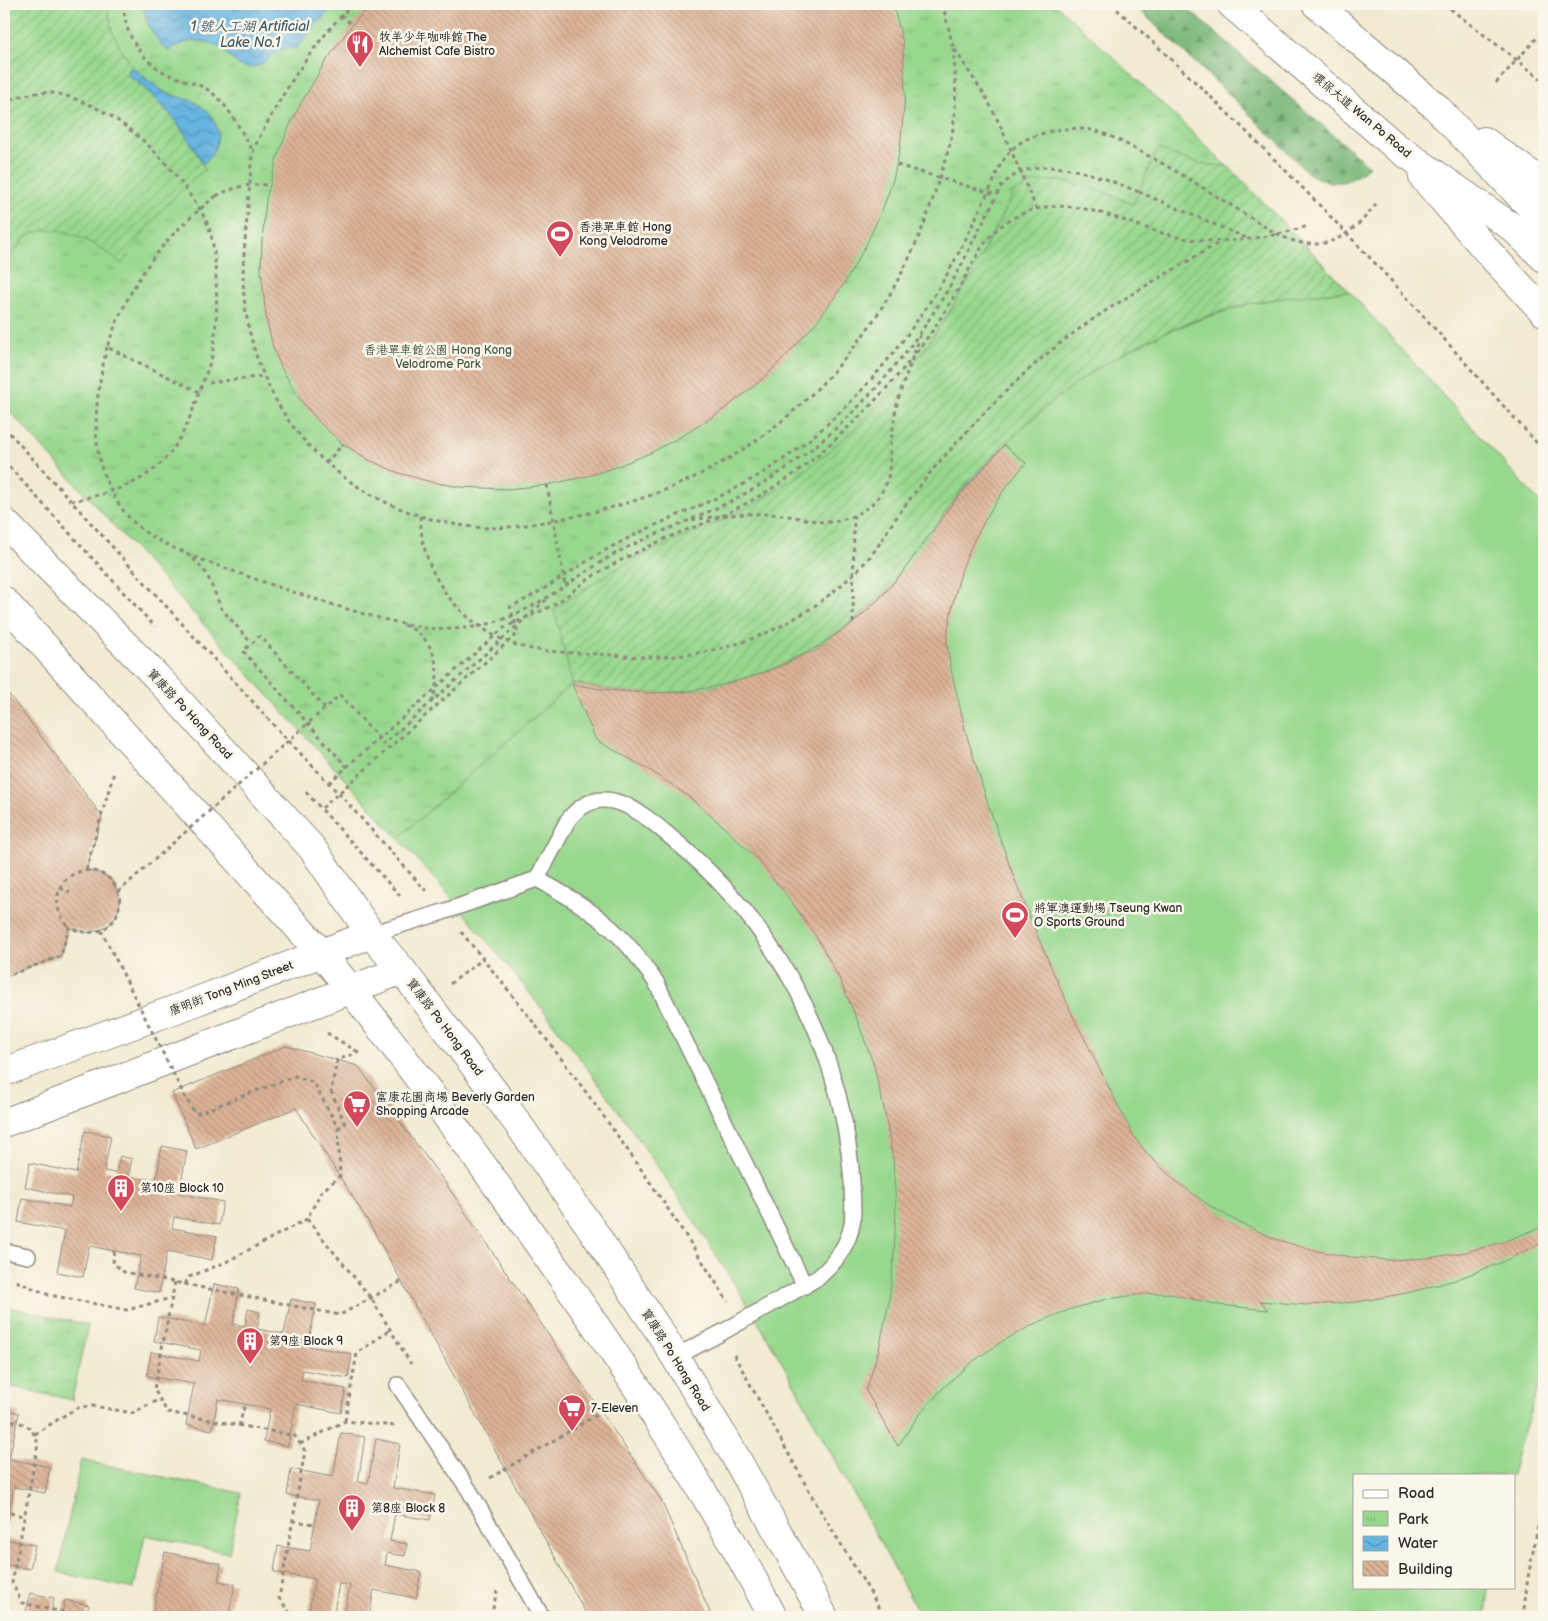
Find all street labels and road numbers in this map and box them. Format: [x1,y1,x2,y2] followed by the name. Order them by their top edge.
[1309,70,1414,161] street label: 環保大道 Wan Po Road
[144,666,235,763] street label: 寶康路 Po Hong Road
[167,958,296,1019] street label: 唐明街 Tong Ming Street
[403,976,486,1079] street label: 寶康路 Po Hong Road
[638,1306,713,1414] street label: 寶康路 Po Hong Road

